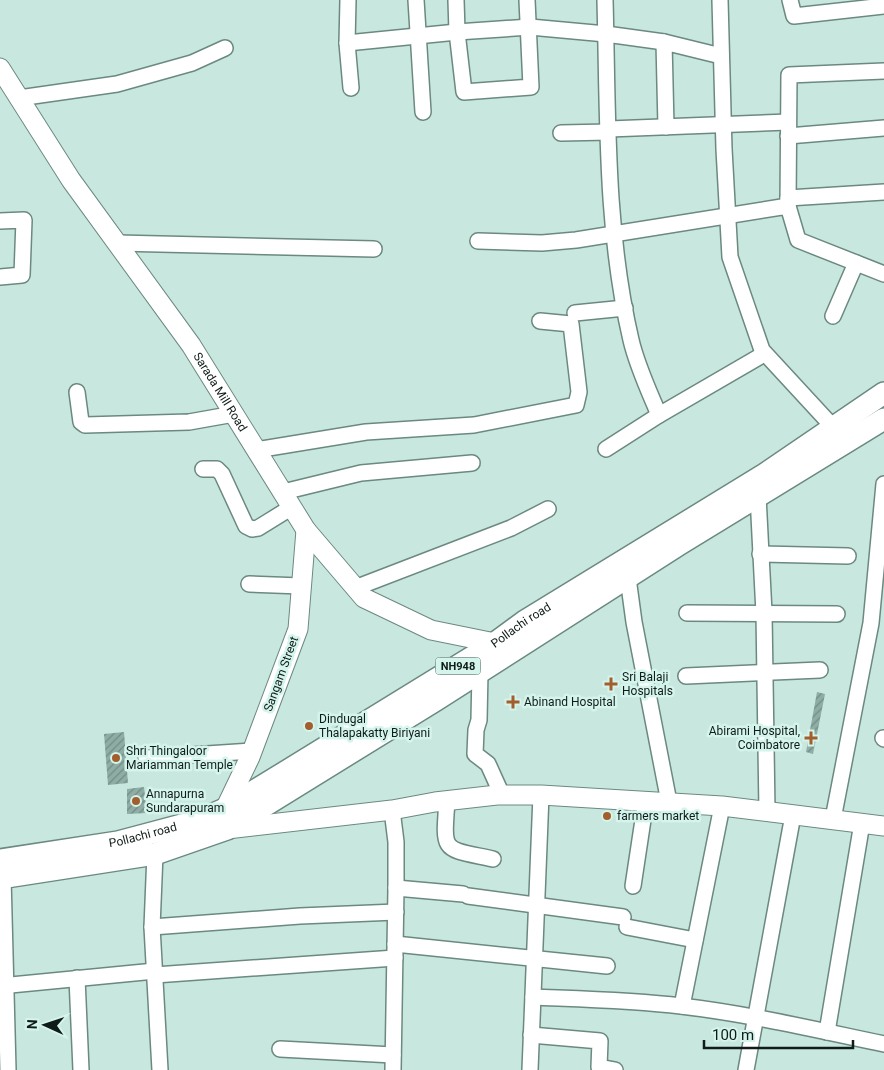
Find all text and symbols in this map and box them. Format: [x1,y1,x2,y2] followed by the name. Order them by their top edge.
[190,350,250,434] street label: Sarada Mill Road
[488,600,553,651] street label: Pollachi road
[261,635,301,713] street label: Sangam Street
[436,658,480,674] road number: NH948
[622,670,673,698] place label: Sri Balaji Hospitals
[604,677,618,691] marker: Sri Balaji Hospitals
[506,695,520,709] marker: Abinand Hospital
[524,695,616,709] place label: Abinand Hospital
[319,712,430,740] place label: Dindugal Thalapakatty Biriyani
[303,720,315,732] marker: Dindugal Thalapakatty Biriyani
[709,724,800,752] place label: Abirami Hospital, Coimbatore
[804,731,818,745] marker: Abirami Hospital, Coimbatore
[126,744,233,772] place label: Shri Thingaloor Mariamman Temple
[110,752,122,764] marker: Shri Thingaloor Mariamman Temple
[146,787,224,815] place label: Annapurna Sundarapuram
[130,795,142,807] marker: Annapurna Sundarapuram
[617,809,699,823] place label: farmers market
[601,810,613,822] marker: farmers market
[108,820,178,850] street label: Pollachi road
[20,1000,70,1050] north arrow
[704,1018,853,1050] scale bar
[24,1019,40,1030] text: N
[712,1026,754,1044] text: 100 m

